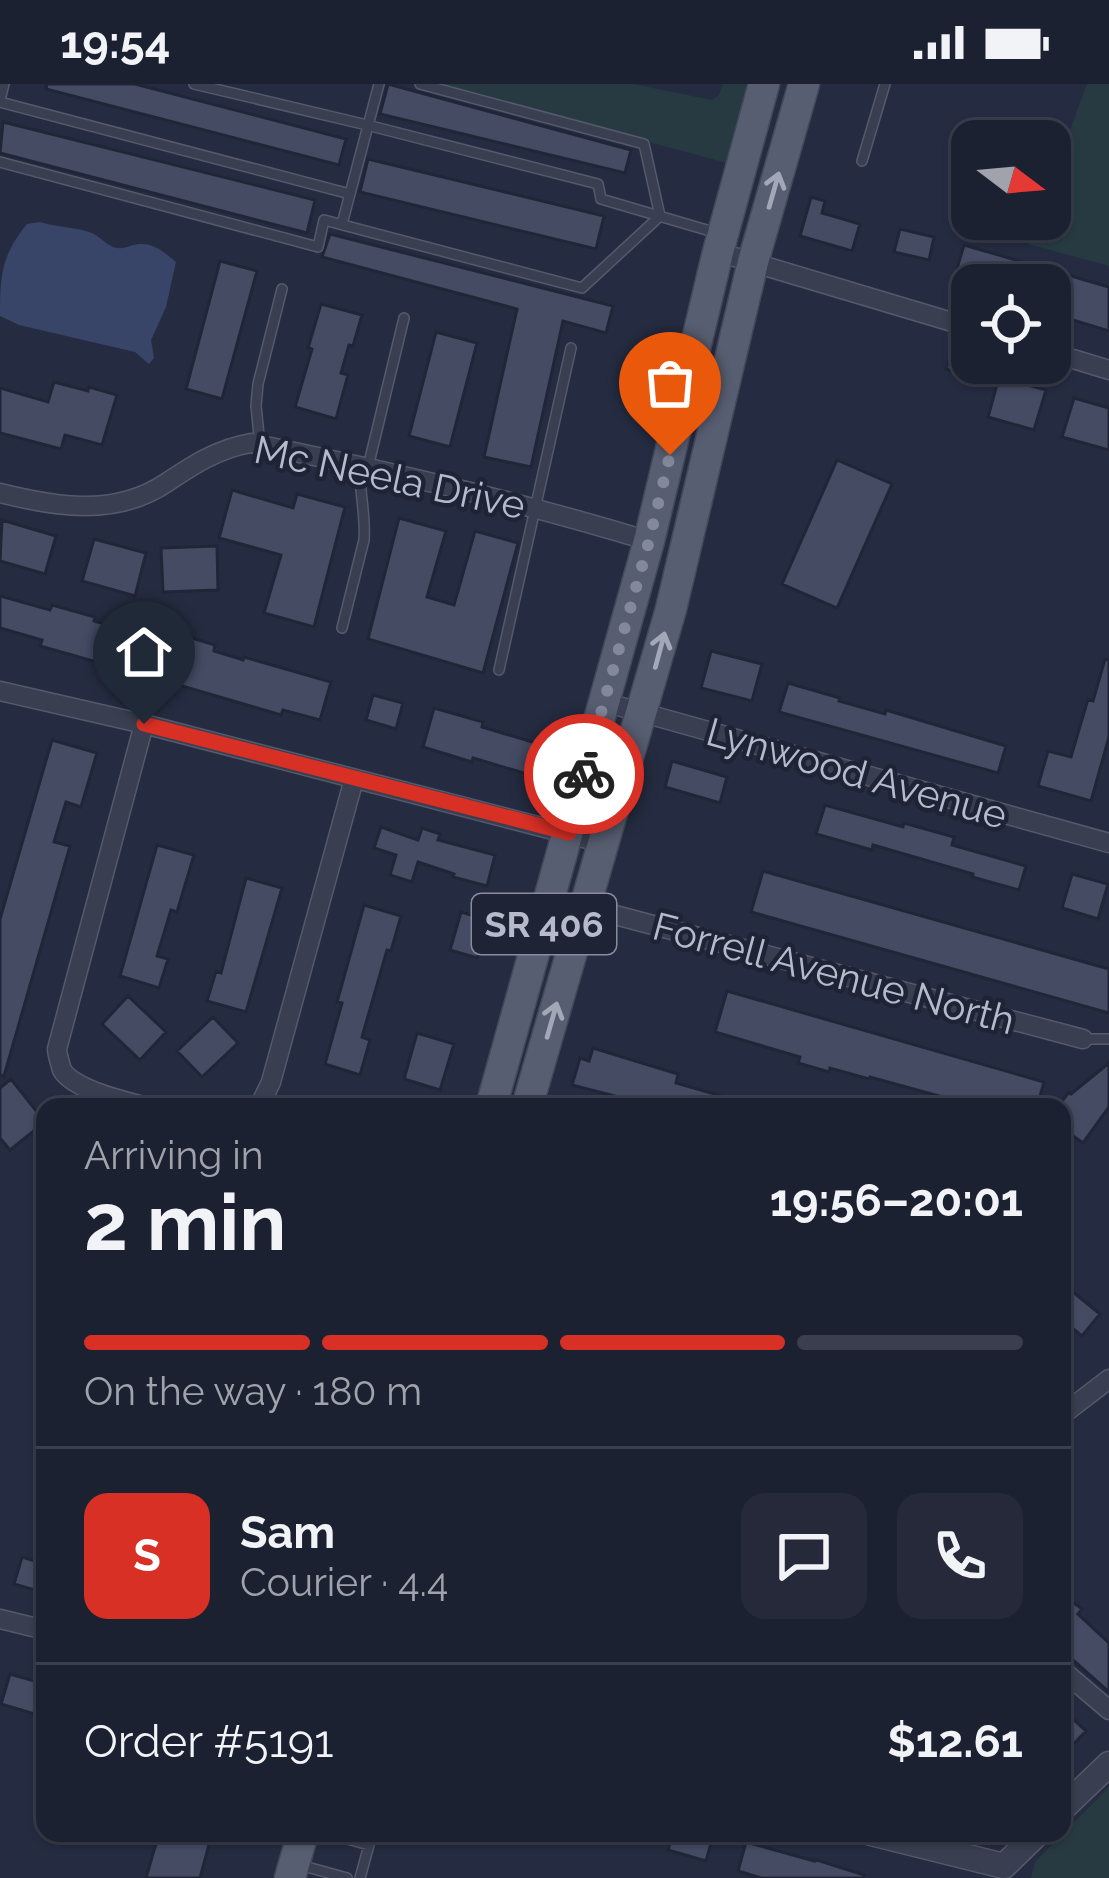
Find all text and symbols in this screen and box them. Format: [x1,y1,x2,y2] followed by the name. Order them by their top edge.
[60,16,170,69] text: 19:54
[951,120,1071,240] north arrow
[951,120,1071,384] map controls
[764,172,786,210] one-way arrow
[951,264,1071,384] button: locate
[619,332,721,455] pin
[637,350,703,416] icon: bag
[250,426,530,528] street label: Mc Neela Drive
[93,601,195,724] pin
[111,619,177,685] icon: home
[650,632,672,670] one-way arrow
[702,708,1012,838] street label: Lynwood Avenue
[524,714,644,834] courier
[551,741,617,807] icon: bike
[472,894,616,954] road number: SR 406
[648,903,1020,1043] street label: Forrell Avenue North
[542,1002,564,1040] one-way arrow
[84,1132,264,1178] text: Arriving in
[770,1174,1023,1227] text: 19:56–20:01
[84,1177,286,1268] text: 2 min
[84,1368,422,1414] text: On the way · 180 m
[741,1493,867,1619] button: chat
[897,1493,1023,1619] button: phone
[240,1506,335,1559] text: Sam
[133,1529,161,1582] text: S
[240,1559,448,1605] text: Courier · 4.4
[84,1715,333,1768] text: Order #5191
[887,1715,1023,1768] text: $12.61

